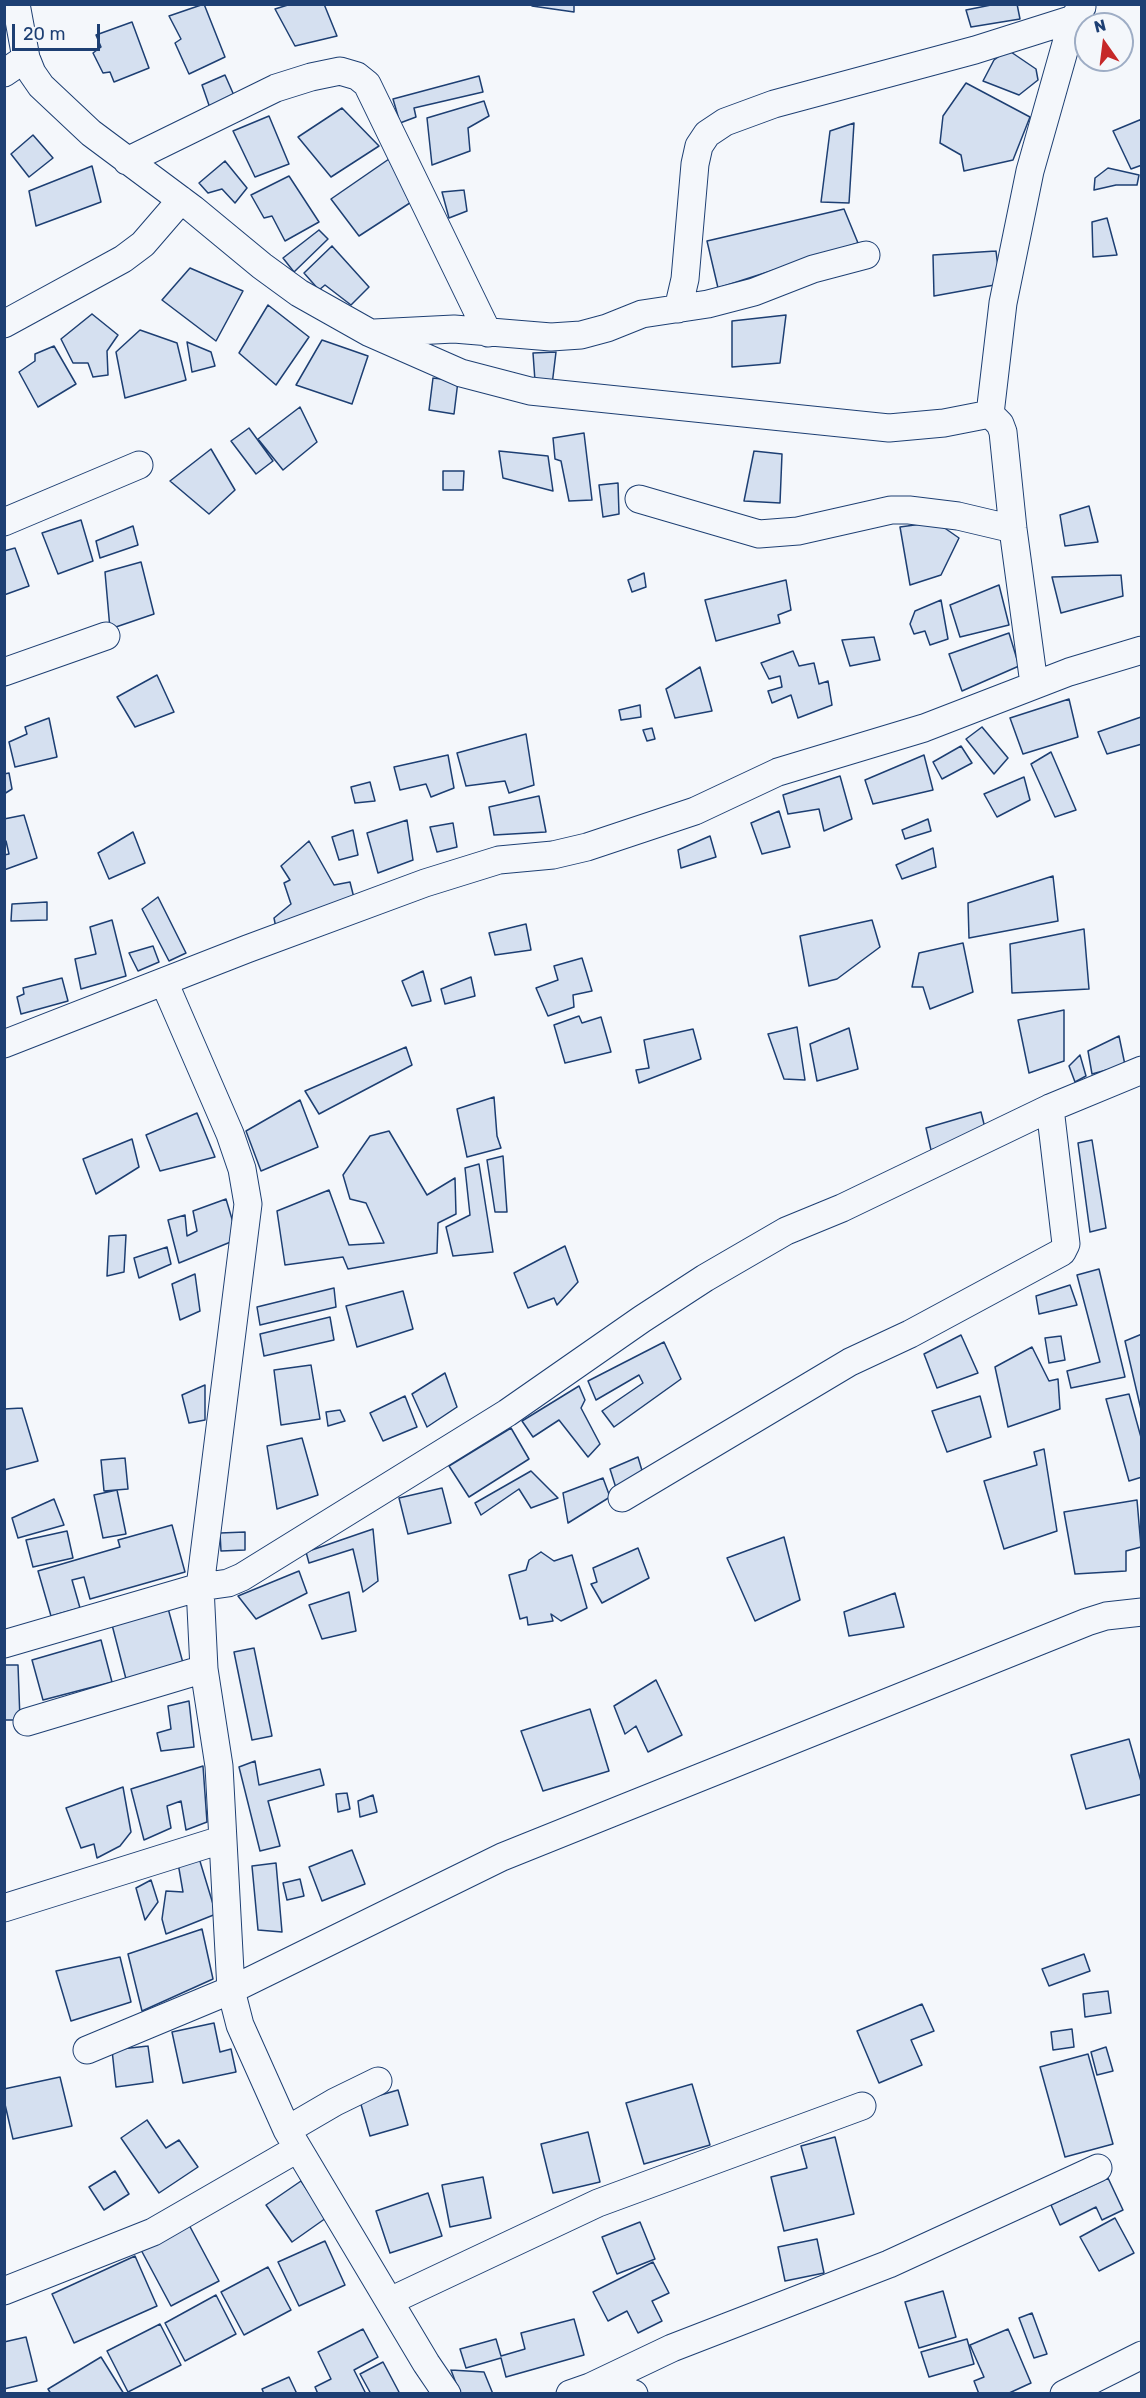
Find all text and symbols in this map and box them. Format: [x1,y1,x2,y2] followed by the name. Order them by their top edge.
[15,12,104,50] scale bar
[1074,12,1134,72] north arrow
[1092,15,1108,37] text: N
[23,23,65,45] text: 20 m

